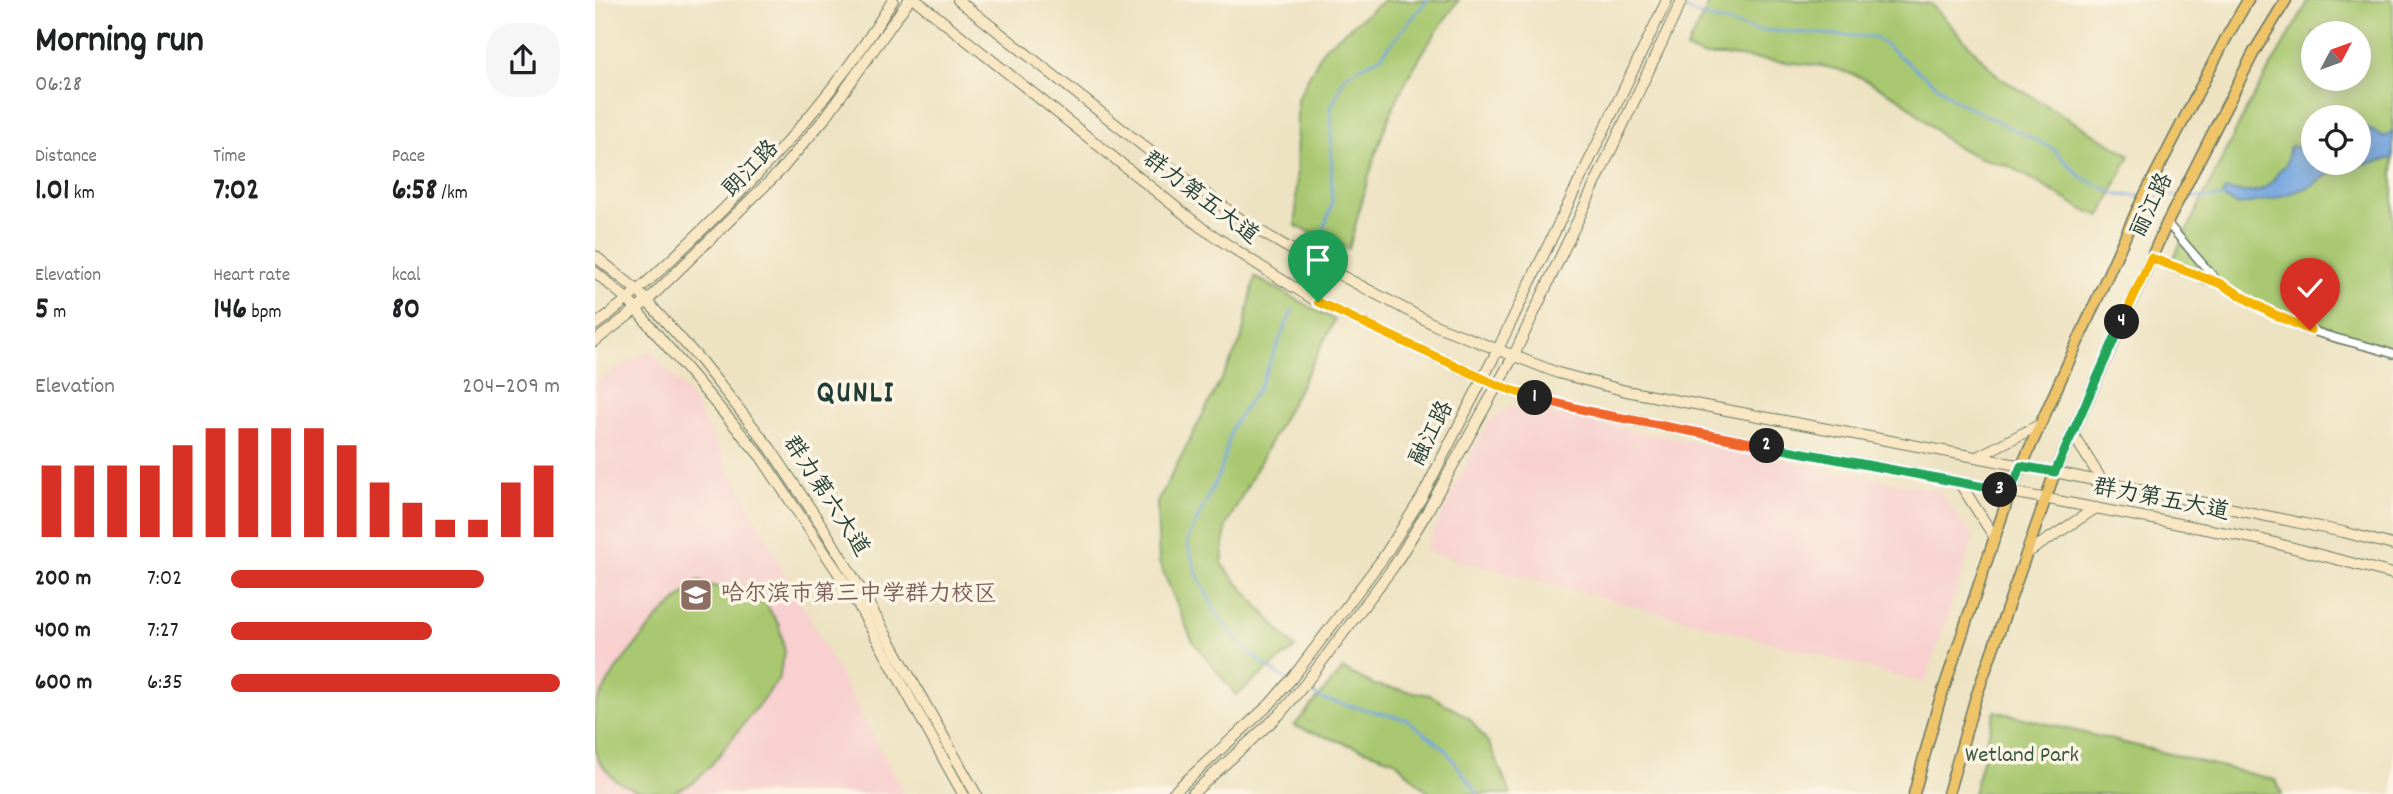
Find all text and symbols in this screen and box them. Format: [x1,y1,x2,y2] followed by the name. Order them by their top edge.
[35,15,204,70] text: Morning run
[2301,21,2371,91] north arrow
[2301,21,2371,175] map controls
[486,23,560,97] button: share
[35,69,82,102] text: 06:28
[2301,105,2371,175] button: locate
[716,134,788,206] street label: 朗江路
[35,144,97,171] text: Distance
[213,144,246,171] text: Time
[392,144,425,171] text: Pace
[1135,144,1265,254] street label: 群力第五大道
[2123,168,2183,244] street label: 丽江路
[35,171,69,214] text: 1.01
[213,171,259,214] text: 7:02
[392,171,437,214] text: 6:58
[69,181,95,208] text: km
[437,181,468,208] text: /km
[1288,230,1348,302] pin
[1299,241,1337,279] icon: arrive
[2280,258,2340,330] pin
[35,263,101,290] text: Elevation
[213,263,290,290] text: Heart rate
[392,263,421,290] text: kcal
[2291,269,2329,307] icon: check
[35,290,49,333] text: 5
[213,290,247,333] text: 146
[392,290,420,333] text: 80
[49,300,66,327] text: m
[247,300,281,327] text: bpm
[2105,304,2139,340] pin: 4
[2118,308,2125,335] text: 4
[35,371,115,404] text: Elevation
[462,371,560,404] text: 204–209 m
[817,374,895,417] district label: QUNLI
[1517,380,1553,416] pin: 1
[1532,384,1537,411] text: 1
[1403,396,1463,472] street label: 融江路
[1749,428,1785,464] pin: 2
[774,430,876,564] street label: 群力第六大道
[1762,432,1771,459] text: 2
[1983,472,2017,508] pin: 3
[2090,472,2232,530] street label: 群力第五大道
[1995,476,2004,503] text: 3
[35,563,91,596] text: 200 m
[147,563,182,596] text: 7:02
[677,576,715,614] school or university icon: 哈尔滨市第三中学群力校区
[721,579,997,612] place label: 哈尔滨市第三中学群力校区
[35,615,91,648] text: 400 m
[147,615,179,648] text: 7:27
[35,667,92,700] text: 600 m
[147,667,183,700] text: 6:35
[1965,740,2079,773] park label: Wetland Park

